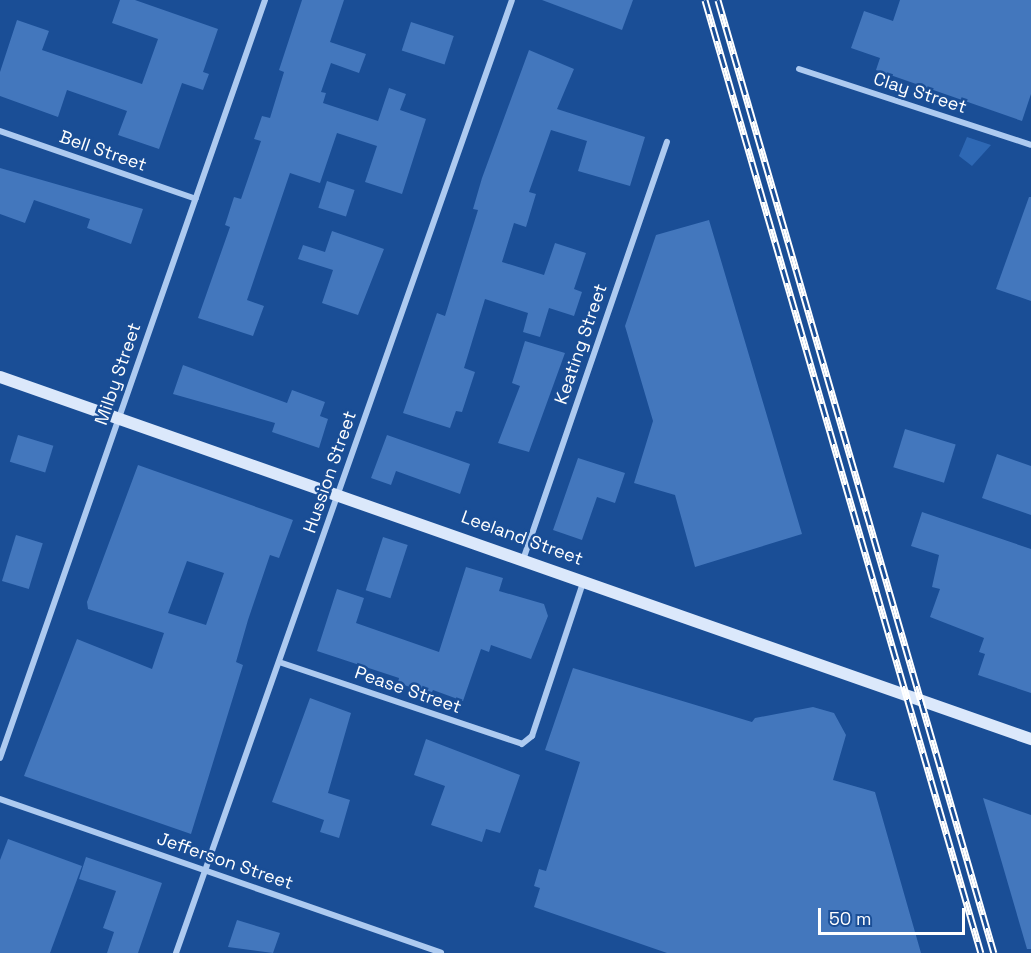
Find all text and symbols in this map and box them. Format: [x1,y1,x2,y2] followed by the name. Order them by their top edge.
[871,68,969,118] street label: Clay Street
[56,126,150,176] street label: Bell Street
[550,281,612,407] street label: Keating Street
[90,320,146,428] street label: Milby Street
[299,408,361,536] street label: Hussion Street
[458,506,586,570] street label: Leeland Street
[352,662,464,718] street label: Pease Street
[154,828,296,894] street label: Jefferson Street
[821,896,968,934] scale bar
[829,907,871,930] text: 50 m

